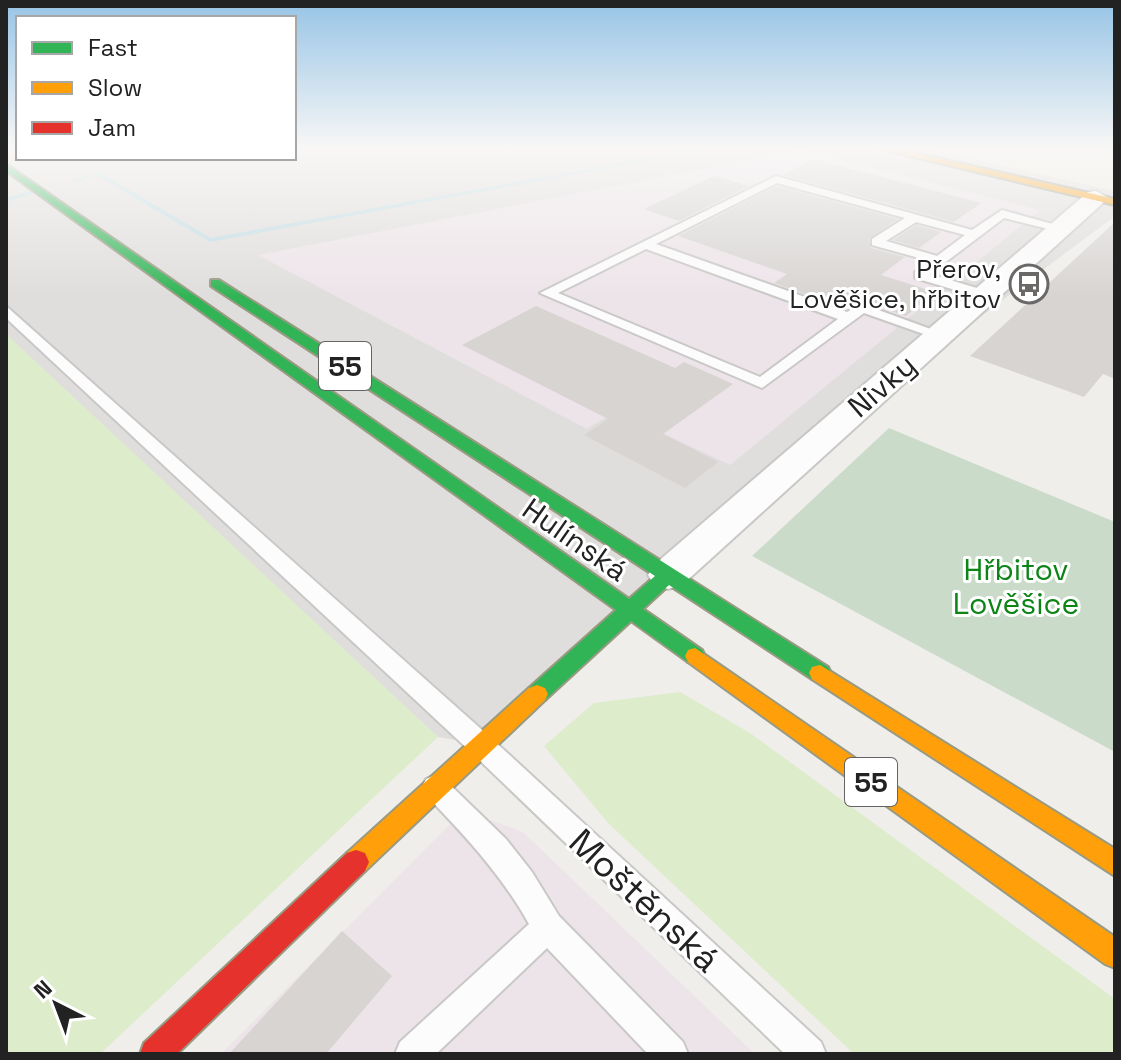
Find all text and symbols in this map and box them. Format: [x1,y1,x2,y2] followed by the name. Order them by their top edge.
[16,16,296,160] legend
[88,32,138,63] text: Fast
[88,72,142,103] text: Slow
[88,112,136,143] text: Jam
[789,252,1001,316] place label: Přerov, Lověšice, hřbitov
[1008,263,1050,305] bus stop icon: Přerov, Lověšice, hřbitov
[319,342,371,390] road number: 55
[839,345,924,426] street label: Nivky
[515,489,636,590] street label: Hulínská
[953,550,1079,623] park label: Hřbitov Lověšice
[845,758,897,806] road number: 55
[559,819,729,982] street label: Moštěnská
[16,964,96,1044] north arrow
[28,974,57,1004] text: N

